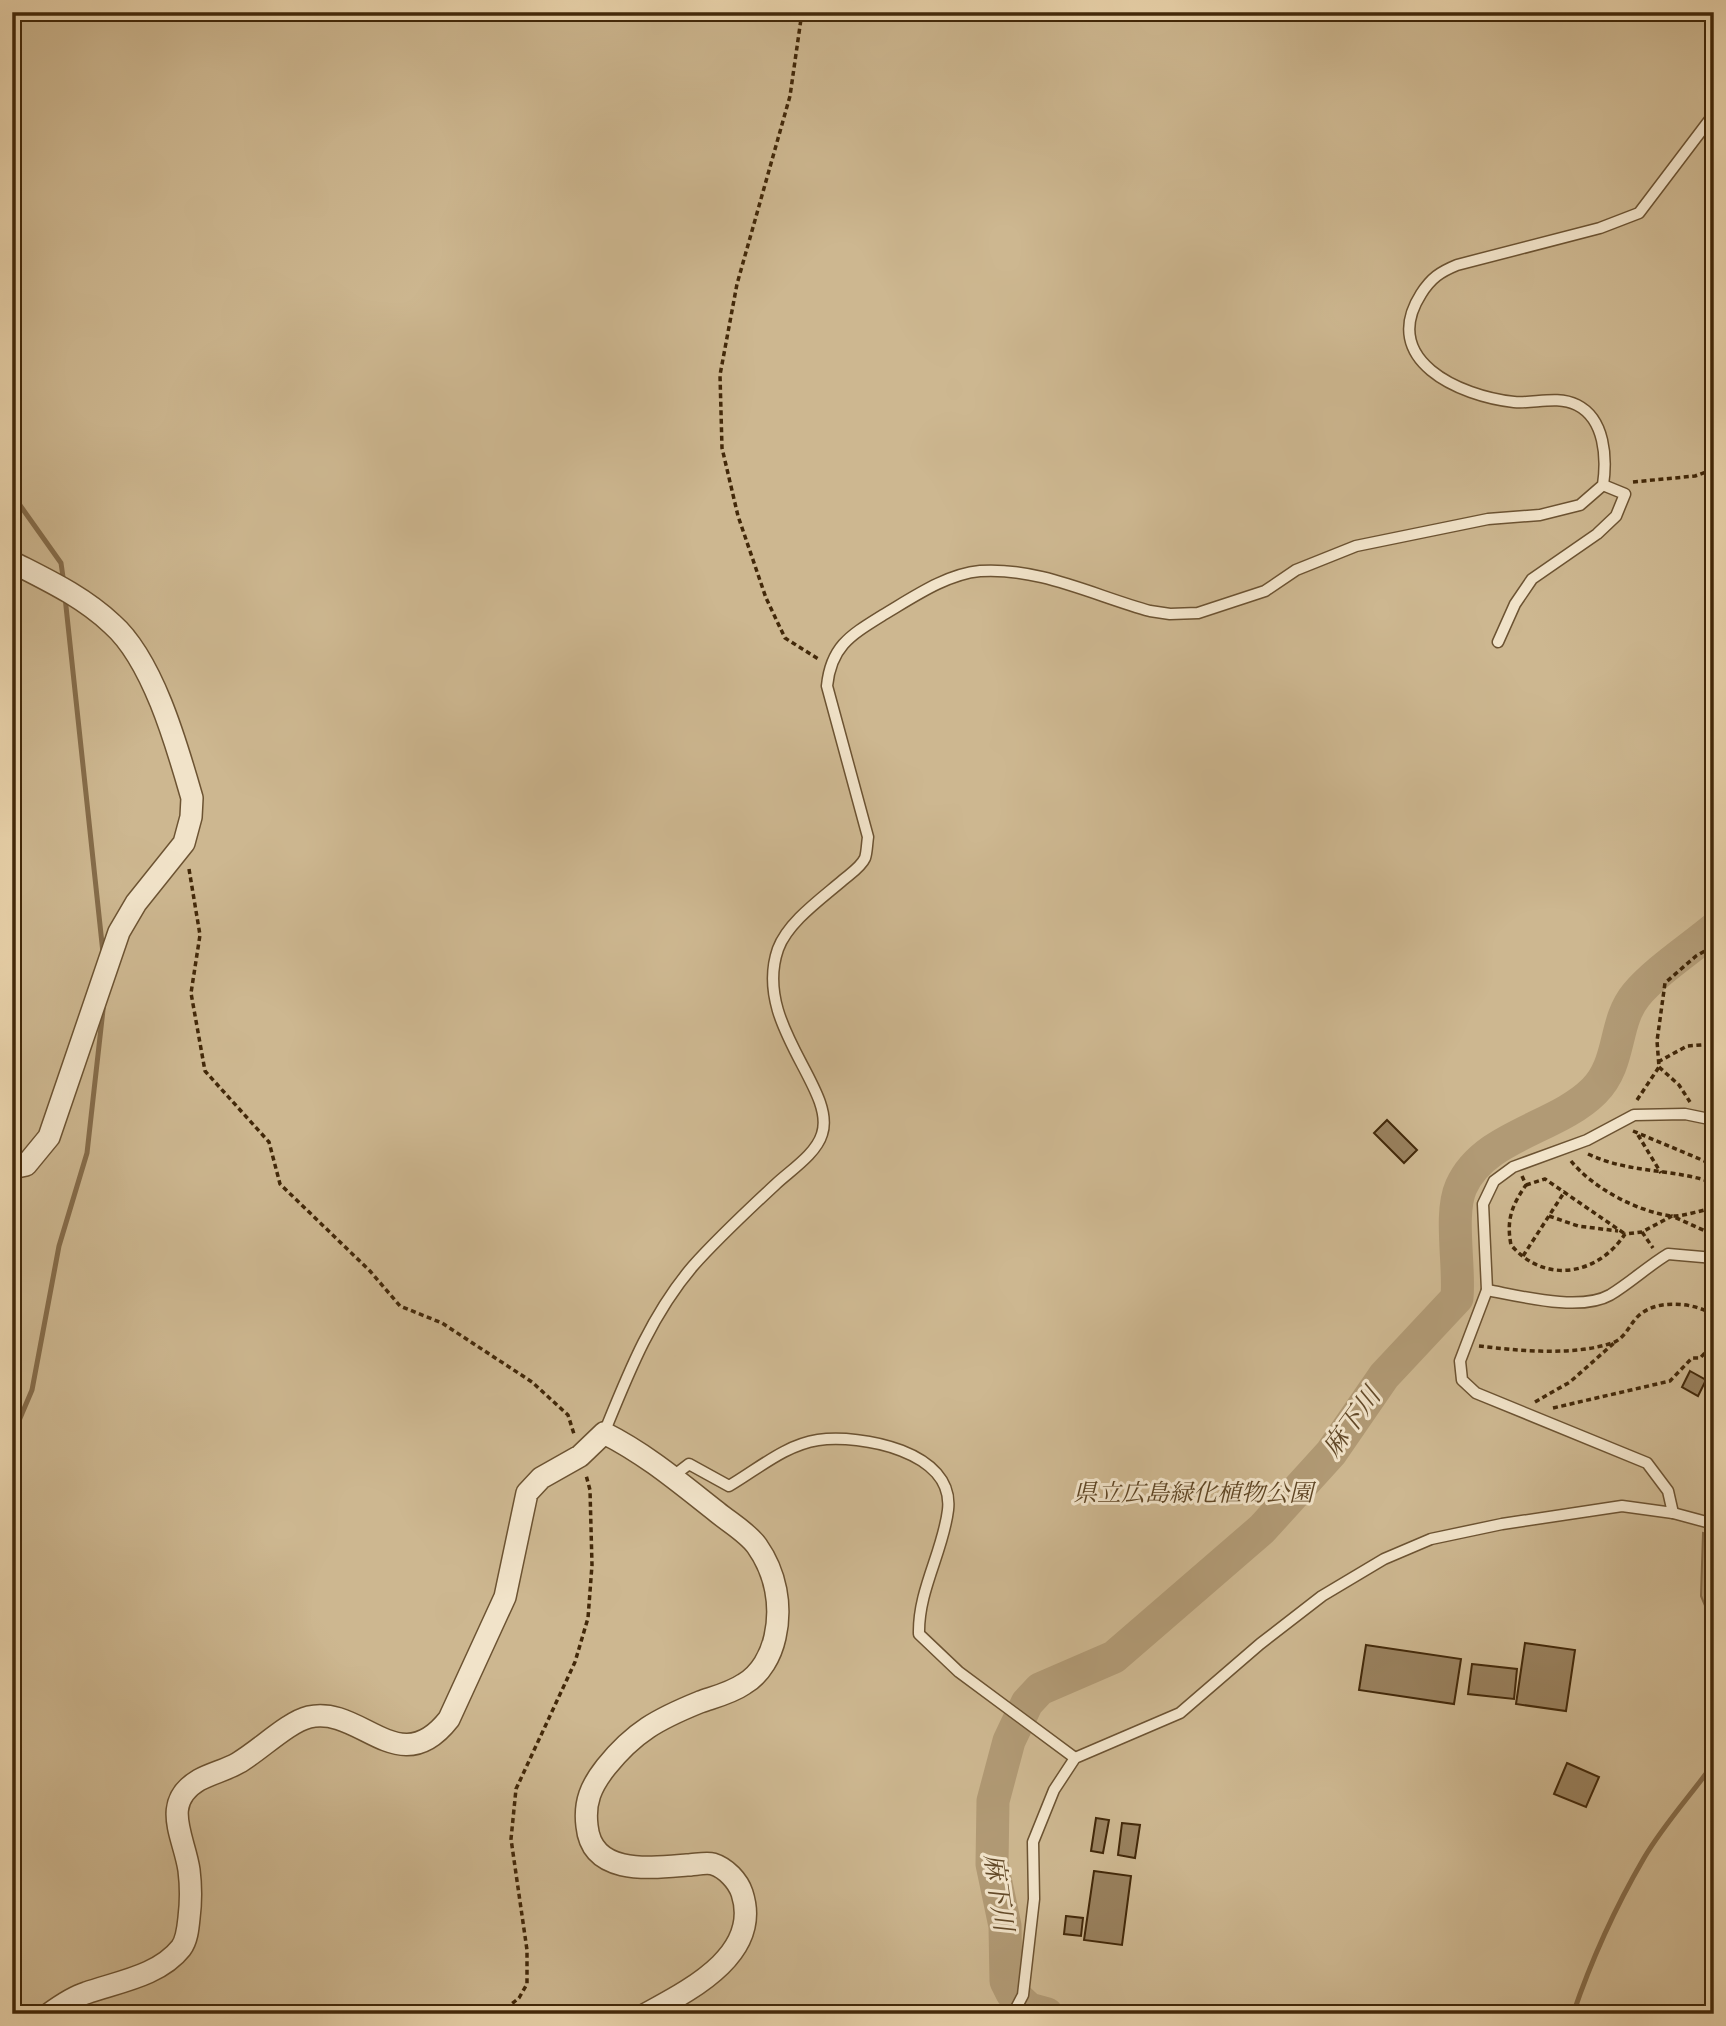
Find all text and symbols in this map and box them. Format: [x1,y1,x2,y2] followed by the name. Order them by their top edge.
[1315,1379,1392,1465] water label: 麻下川
[1073,1478,1317,1512] park label: 県立広島緑化植物公園
[974,1851,1021,1936] water label: 麻下川

